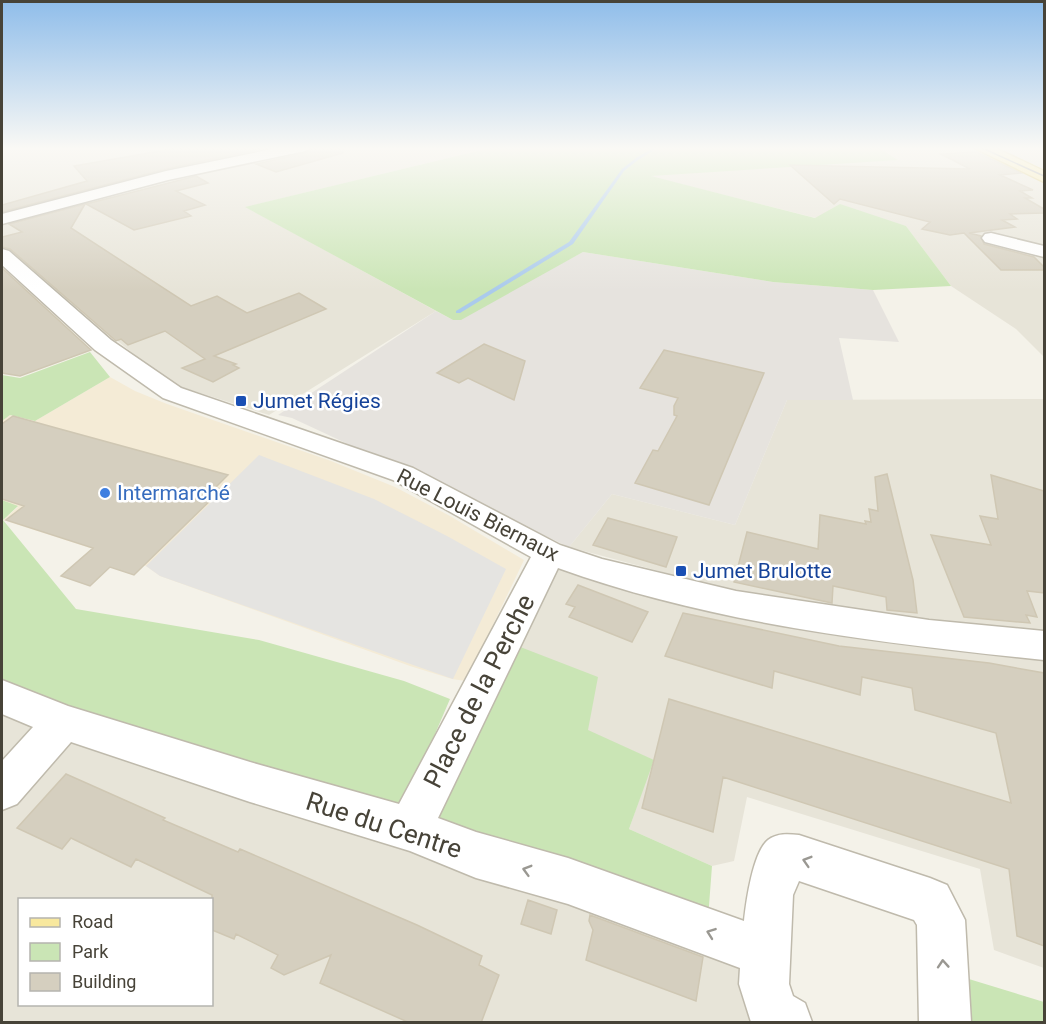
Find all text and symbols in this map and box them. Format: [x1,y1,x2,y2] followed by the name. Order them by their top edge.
[253,389,381,413] place label: Jumet Régies
[234,394,248,408] marker: Jumet Régies
[393,464,563,566] street label: Rue Louis Biernaux
[117,481,230,505] place label: Intermarché
[98,486,112,500] marker: Intermarché
[693,559,832,583] place label: Jumet Brulotte
[674,564,688,578] marker: Jumet Brulotte
[417,589,541,793] street label: Place de la Perche
[302,786,466,864] street label: Rue du Centre
[802,856,813,868] one-way arrow
[522,864,532,877] one-way arrow
[18,898,213,1006] legend
[72,911,113,932] text: Road
[706,928,717,941] one-way arrow
[72,941,109,962] text: Park
[937,960,950,969] one-way arrow
[72,971,136,992] text: Building

